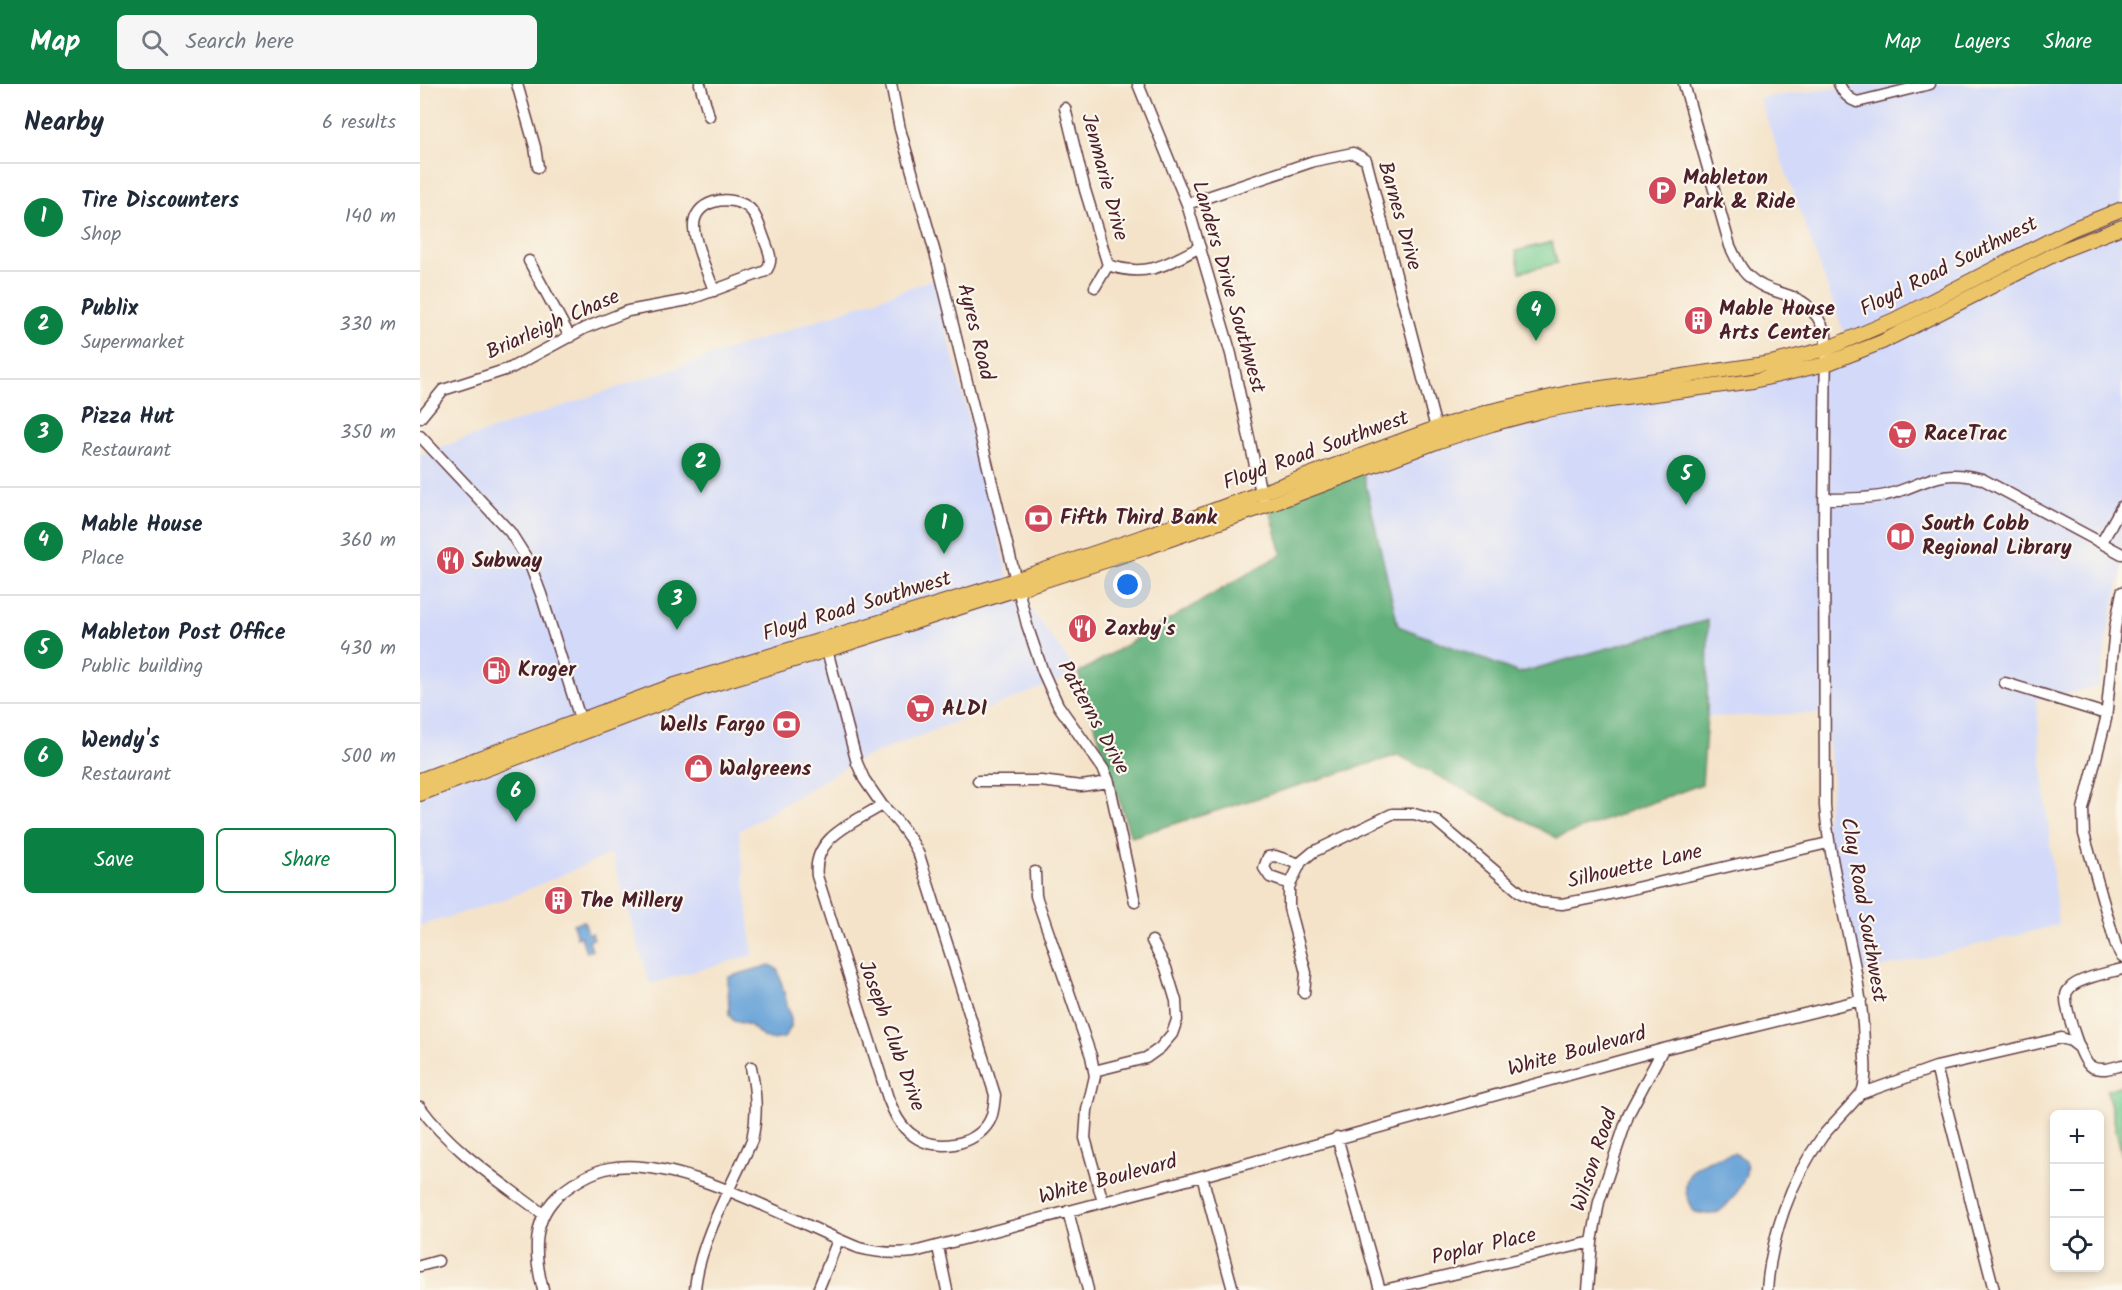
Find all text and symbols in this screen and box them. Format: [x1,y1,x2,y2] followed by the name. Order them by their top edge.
[117,15,537,69] search box
[30,20,81,65] text: Map
[186,25,294,60] text: Search here
[138,26,171,59] icon: search
[1884,26,1921,59] text: Map
[1954,26,2010,59] text: Layers
[2043,26,2092,59] text: Share
[24,102,104,144] text: Nearby
[322,107,396,139] text: 6 results
[1071,110,1137,245] street label: Jenmarie Drive
[1368,158,1430,275] street label: Barnes Drive
[1683,162,1796,219] place label: Mableton Park & Ride
[1646,174,1678,206] parking icon: Mableton Park & Ride
[1182,177,1274,398] street label: Landers Drive Southwest
[81,184,239,219] text: Tire Discounters
[40,201,47,233] text: 1
[345,201,396,233] text: 140 m
[1854,207,2044,326] street label: Floyd Road Southwest
[81,219,121,251] text: Shop
[947,280,1003,384] street label: Ayres Road
[481,281,626,369] street label: Briarleigh Chase
[81,292,138,327] text: Publix
[1516,292,1556,341] pin: 4
[1719,293,1835,350] place label: Mable House Arts Center
[1682,305,1714,337] building icon: Mable House Arts Center
[38,309,49,341] text: 2
[339,309,396,341] text: 330 m
[81,327,184,359] text: Supermarket
[81,400,175,435] text: Pizza Hut
[1218,402,1414,500] street label: Floyd Road Southwest
[38,417,49,449] text: 3
[340,417,396,449] text: 350 m
[1887,418,1919,450] supermarket icon: RaceTrac
[1924,418,2008,451] place label: RaceTrac
[81,435,171,467] text: Restaurant
[682,444,720,493] pin: 2
[1666,456,1706,505] pin: 5
[1023,502,1055,534] bank icon: Fifth Third Bank
[1060,502,1218,535] place label: Fifth Third Bank
[924,504,964,554] pin: 1
[81,508,202,543] text: Mable House
[1922,508,2072,565] place label: South Cobb Regional Library
[1885,520,1917,552] library icon: South Cobb Regional Library
[38,525,49,557] text: 4
[340,525,396,557] text: 360 m
[81,543,124,575] text: Place
[435,545,467,577] restaurant icon: Subway
[472,545,542,578] place label: Subway
[759,562,956,651] street label: Floyd Road Southwest
[1113,570,1142,599] your location
[658,580,696,630] pin: 3
[1067,613,1099,645] restaurant icon: Zaxby's
[1104,613,1176,646] place label: Zaxby's
[81,616,285,651] text: Mableton Post Office
[38,633,49,665] text: 5
[340,633,396,665] text: 430 m
[81,651,203,683] text: Public building
[481,654,513,686] fuel station icon: Kroger
[518,654,577,687] place label: Kroger
[1048,655,1138,782] street label: Patterns Drive
[905,693,937,725] supermarket icon: ALDI
[942,693,987,726] place label: ALDI
[660,709,765,742] place label: Wells Fargo
[770,709,802,741] bank icon: Wells Fargo
[81,724,160,759] text: Wendy's
[38,741,49,773] text: 6
[341,741,396,773] text: 500 m
[682,753,714,785] shop icon: Walgreens
[719,753,812,786] place label: Walgreens
[81,759,171,791] text: Restaurant
[496,772,536,822] pin: 6
[1830,815,1896,1006] street label: Clay Road Southwest
[24,828,204,893] button: Save
[216,828,396,893] button: Share
[1564,835,1706,899] street label: Silhouette Lane
[543,885,575,917] building icon: The Millery
[580,885,683,918] place label: The Millery
[848,956,934,1117] street label: Joseph Club Drive
[1504,1018,1651,1086] street label: White Boulevard
[1563,1104,1627,1216] street label: Wilson Road
[2050,1110,2104,1272] map controls
[2050,1110,2104,1164] button: +
[1035,1146,1182,1214] street label: White Boulevard
[2050,1164,2104,1218] button: −
[2050,1218,2104,1272] button: locate
[1428,1219,1540,1275] street label: Poplar Place

